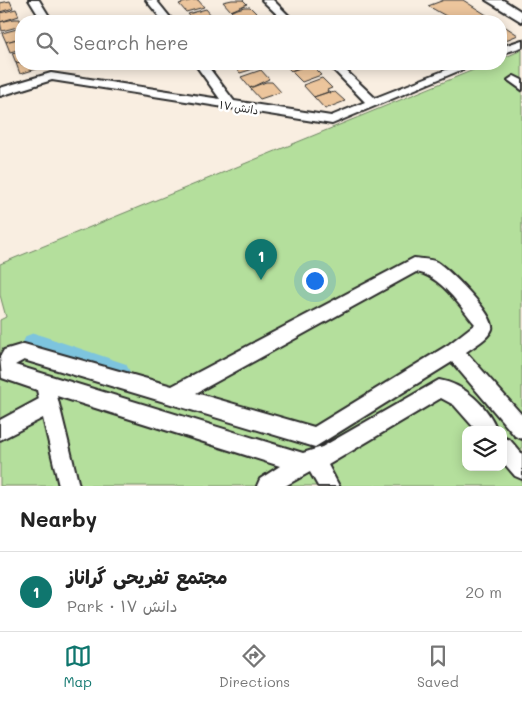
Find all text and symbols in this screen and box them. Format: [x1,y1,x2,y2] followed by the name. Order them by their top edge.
[15,15,507,70] search box
[33,29,61,57] icon: search
[73,30,189,55] text: Search here
[218,97,260,117] street label: دانش ۱۷
[245,239,277,280] pin: 1
[302,268,328,294] your location
[462,426,507,471] map controls
[462,426,507,471] button: layers
[20,505,97,532] text: Nearby
[67,564,228,589] text: مجتمع تفریحی گراناز
[32,581,40,602] text: 1
[465,581,502,602] text: 20 m
[67,595,177,616] text: Park · دانش ۱۷
[63,642,92,691] tab: Map
[219,642,290,691] tab: Directions
[417,642,459,691] tab: Saved

